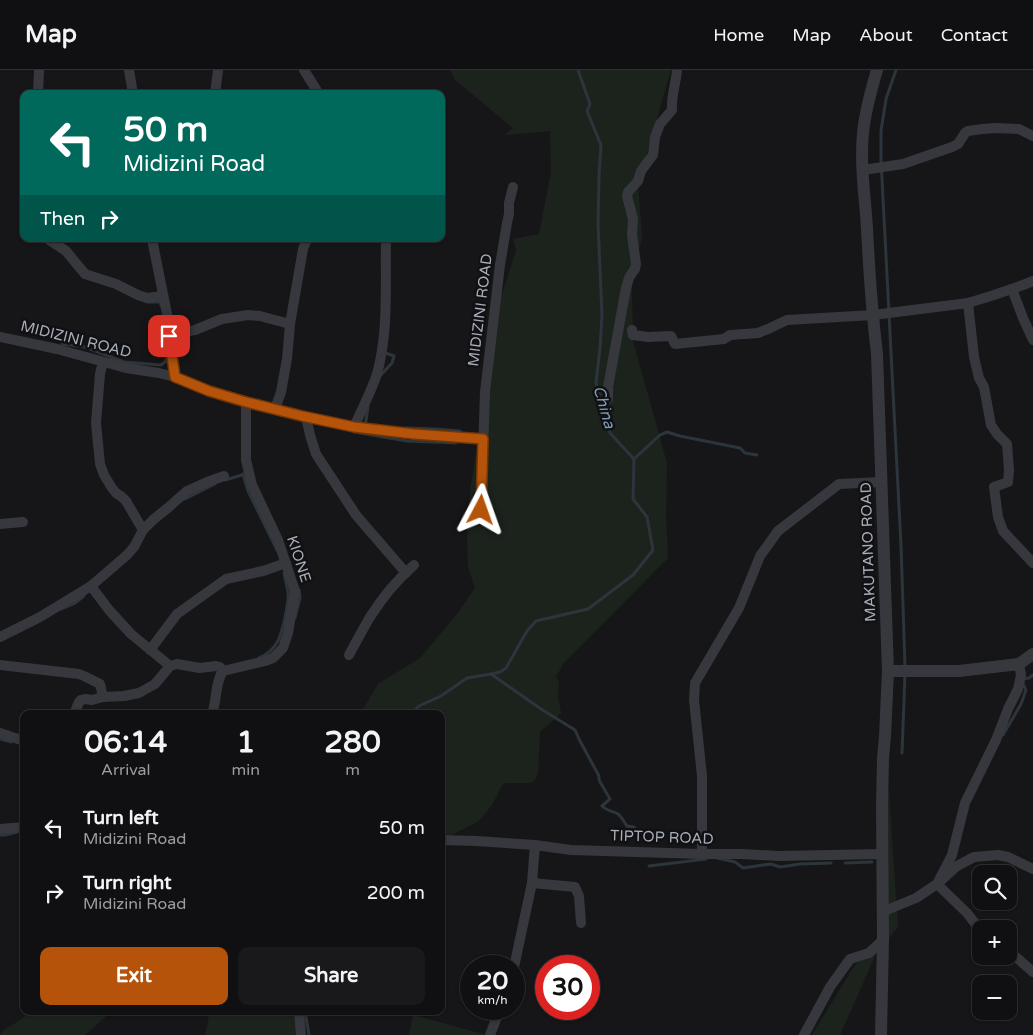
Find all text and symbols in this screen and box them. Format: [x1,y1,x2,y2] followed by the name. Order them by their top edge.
[25,20,77,49] text: Map
[713,24,764,46] text: Home
[792,24,831,46] text: Map
[859,24,913,46] text: About
[941,24,1008,46] text: Contact
[123,109,208,151] text: 50 m
[40,110,105,175] icon: left
[123,151,265,177] text: Midizini Road
[95,205,123,233] icon: right
[40,208,85,230] text: Then
[464,253,496,367] street label: MIDIZINI ROAD
[148,315,190,357] pin
[19,317,133,361] street label: MIDIZINI ROAD
[155,322,183,350] icon: arrive
[588,383,620,432] water label: China
[857,482,879,622] street label: MAKUTANO ROAD
[454,483,506,535] position arrow
[283,533,315,585] street label: KIONE
[84,724,167,761] text: 06:14
[236,724,255,761] text: 1
[324,724,381,761] text: 280
[101,760,151,780] text: Arrival
[232,760,260,780] text: min
[345,760,360,780] text: m
[83,807,159,829] text: Turn left
[40,814,68,842] icon: left
[379,817,425,839] text: 50 m
[610,826,714,848] street label: TIPTOP ROAD
[83,829,186,849] text: Midizini Road
[972,865,1017,1020] map controls
[972,865,1017,910] button: search
[83,872,171,894] text: Turn right
[40,879,68,907] icon: right
[367,882,425,904] text: 200 m
[83,894,186,914] text: Midizini Road
[972,920,1017,965] button: +
[40,947,228,1005] button: Exit
[238,947,425,1005] button: Share
[535,955,600,1020] speed limit sign: 30
[477,966,508,996] text: 20
[972,975,1017,1020] button: −
[477,993,508,1007] text: km/h

